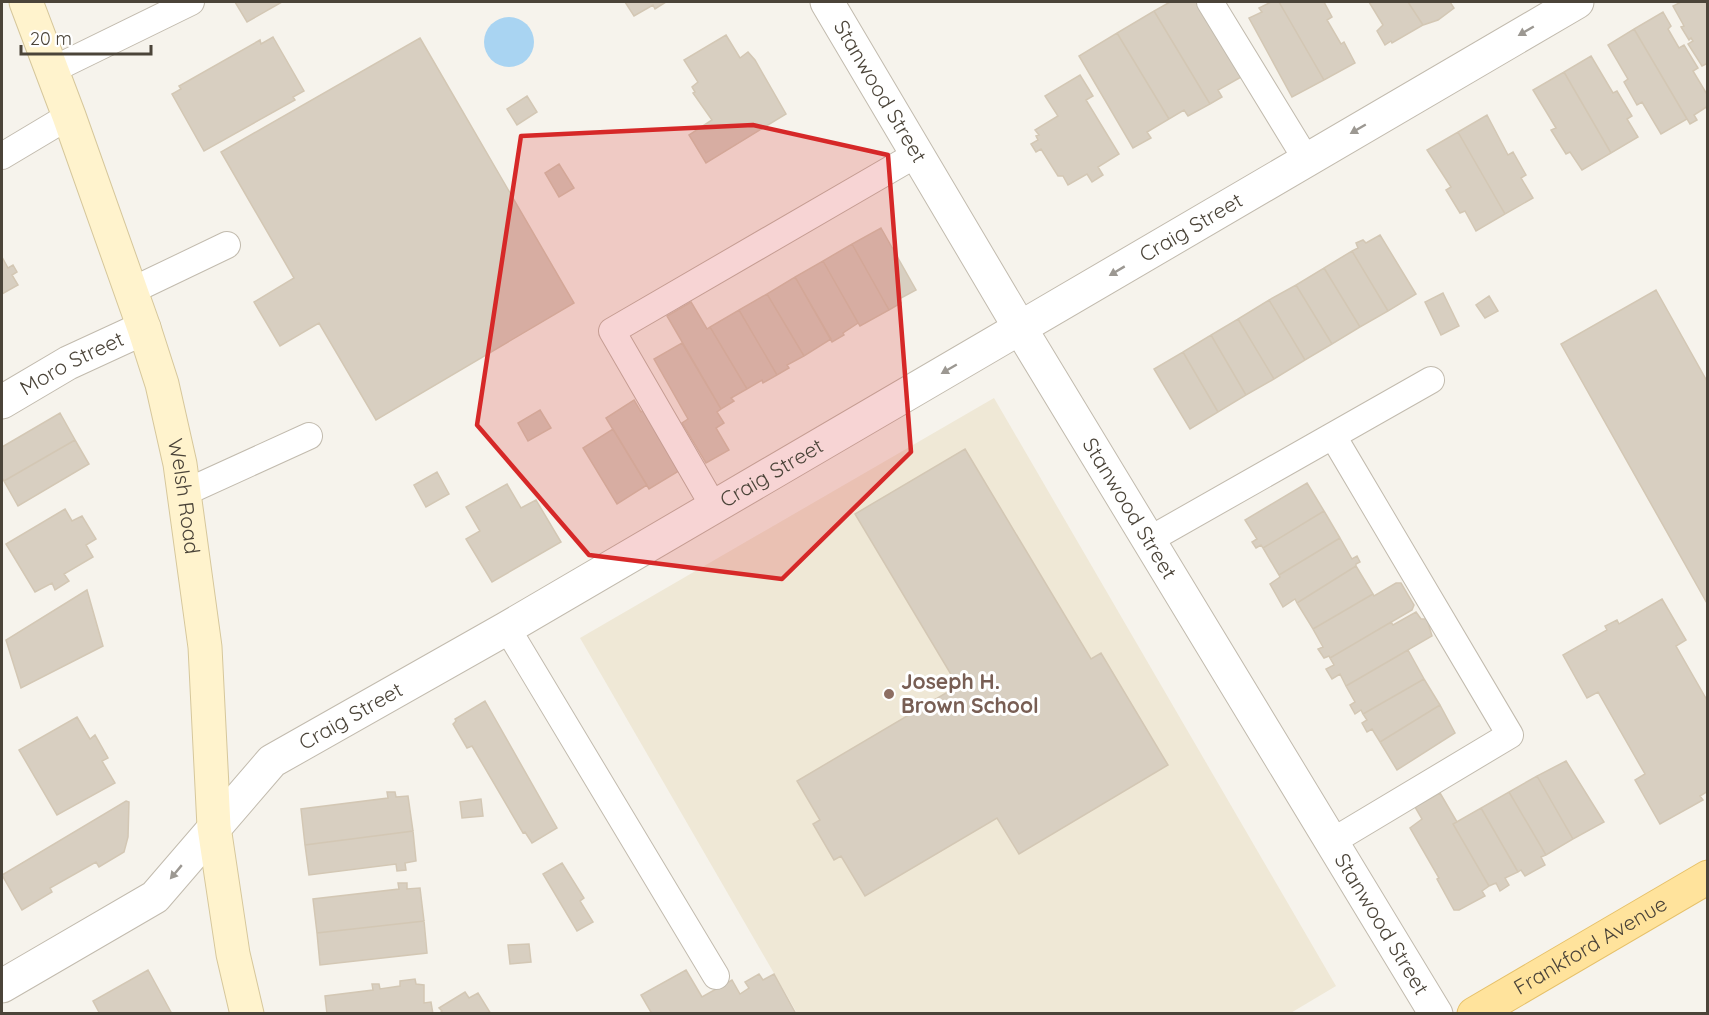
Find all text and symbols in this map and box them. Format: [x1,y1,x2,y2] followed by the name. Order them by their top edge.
[829,15,933,167] street label: Stanwood Street
[21,18,152,56] scale bar
[1517,26,1534,36] one-way arrow
[30,27,72,50] text: 20 m
[1350,123,1366,134] one-way arrow
[1134,187,1247,267] street label: Craig Street
[1109,265,1125,276] one-way arrow
[15,325,128,401] street label: Moro Street
[941,364,957,375] one-way arrow
[715,432,827,513] street label: Craig Street
[1078,433,1183,584] street label: Stanwood Street
[163,436,206,555] street label: Welsh Road
[901,668,1039,718] place label: Joseph H. Brown School
[294,676,407,755] street label: Craig Street
[882,687,896,701] marker: Joseph H. Brown School
[1330,848,1435,999] street label: Stanwood Street
[170,864,183,880] one-way arrow
[1509,890,1671,1000] street label: Frankford Avenue

